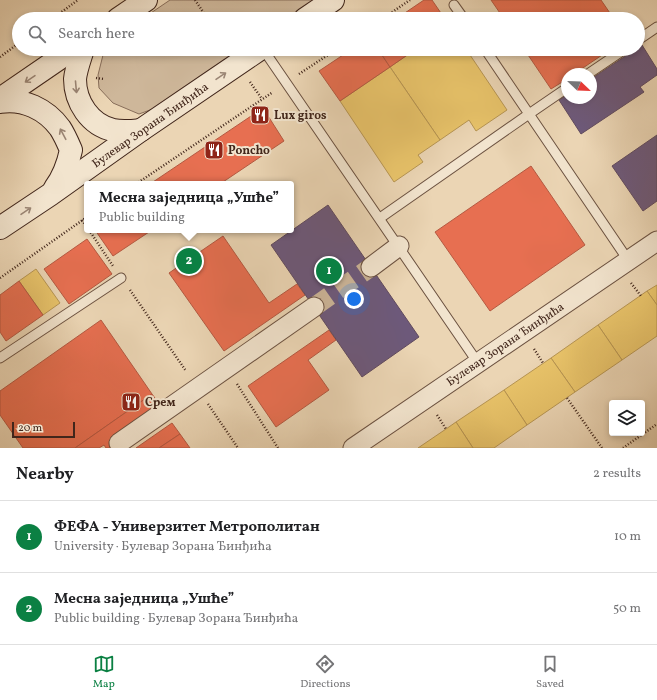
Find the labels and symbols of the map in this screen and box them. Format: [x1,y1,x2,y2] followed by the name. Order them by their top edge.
[561,68,597,104] north arrow
[215,72,226,80] one-way arrow
[24,75,35,83] one-way arrow
[89,79,212,172] street label: Булевар Зорана Ђинђића
[72,80,80,93] one-way arrow
[249,104,271,126] restaurant icon: Lux giros
[274,108,327,124] place label: Lux giros
[59,128,66,140] one-way arrow
[203,139,225,161] restaurant icon: Poncho
[228,143,270,159] place label: Poncho
[20,207,31,215] one-way arrow
[176,246,202,276] pin: 2
[316,256,342,286] pin: 1
[344,289,364,309] your location
[443,299,568,390] street label: Булевар Зорана Ђинђића
[120,391,142,413] restaurant icon: Срем
[145,395,175,411] place label: Срем
[12,420,75,439] scale bar

